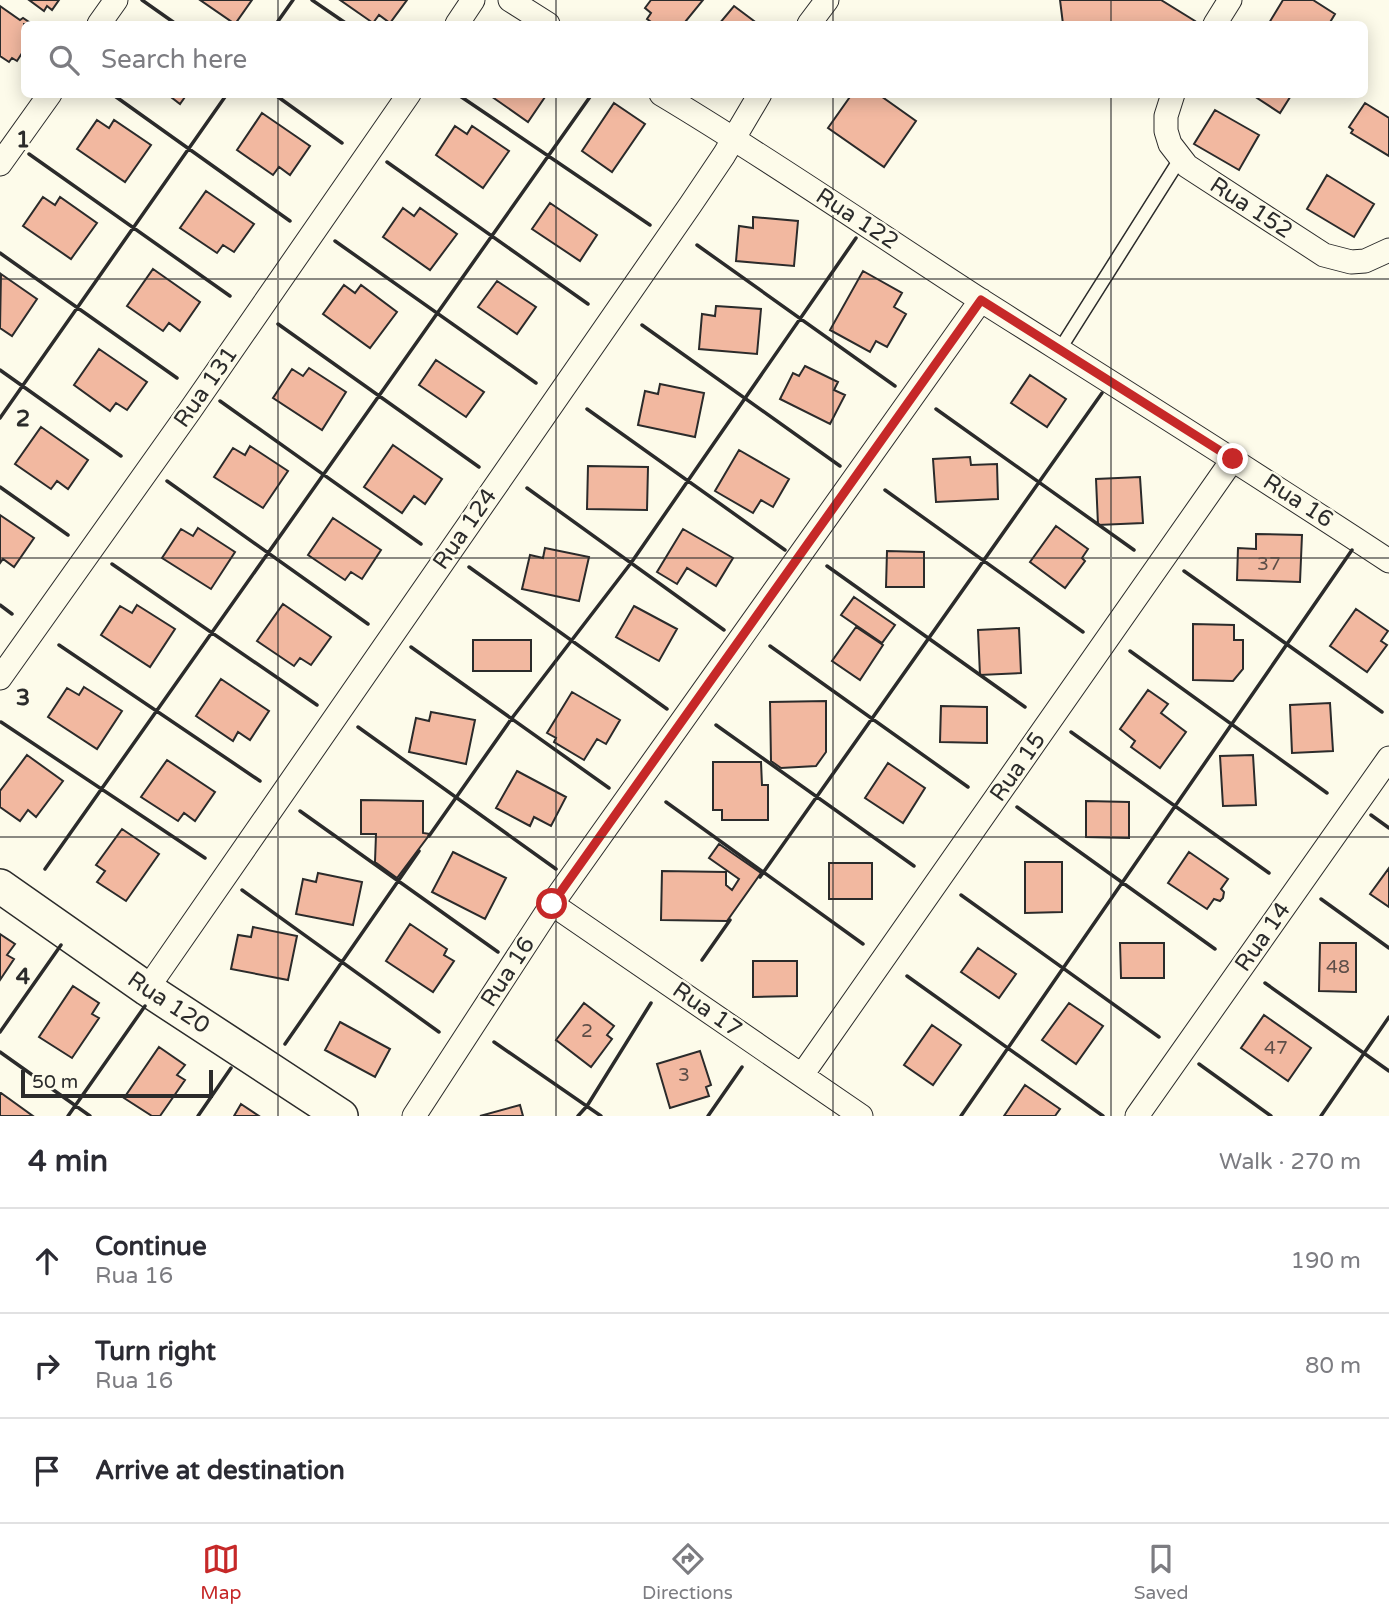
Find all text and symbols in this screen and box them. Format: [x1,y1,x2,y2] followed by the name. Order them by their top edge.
[21,21,1368,98] search box
[45,41,83,79] icon: search
[101,44,247,75] text: Search here
[16,126,30,154] text: 1
[1205,171,1297,245] street label: Rua 152
[811,182,903,256] street label: Rua 122
[168,341,244,433] street label: Rua 131
[16,405,30,433] text: 2
[1217,443,1248,474] route end
[1258,468,1338,534] street label: Rua 16
[427,483,503,575] street label: Rua 124
[1257,553,1281,575] house number: 37
[16,684,30,712] text: 3
[984,727,1052,807] street label: Rua 15
[536,888,567,919] route start
[1229,897,1297,977] street label: Rua 14
[475,932,541,1012] street label: Rua 16
[1326,956,1350,978] house number: 48
[16,963,31,991] text: 4
[122,966,215,1040] street label: Rua 120
[667,976,747,1044] street label: Rua 17
[581,1020,593,1042] house number: 2
[1264,1037,1288,1059] house number: 47
[678,1064,690,1086] house number: 3
[21,1067,214,1099] scale bar
[32,1071,78,1093] text: 50 m
[28,1143,108,1180] text: 4 min
[1219,1148,1361,1176] text: Walk · 270 m
[95,1231,207,1262] text: Continue
[28,1242,66,1280] icon: ahead
[1291,1247,1361,1275] text: 190 m
[95,1262,173,1290] text: Rua 16
[95,1336,216,1367] text: Turn right
[28,1347,66,1385] icon: right
[1305,1352,1361,1380] text: 80 m
[95,1367,173,1395] text: Rua 16
[28,1452,66,1490] icon: arrive
[95,1455,345,1486] text: Arrive at destination
[200,1540,241,1604] tab: Map
[642,1540,733,1604] tab: Directions
[1134,1540,1189,1604] tab: Saved

